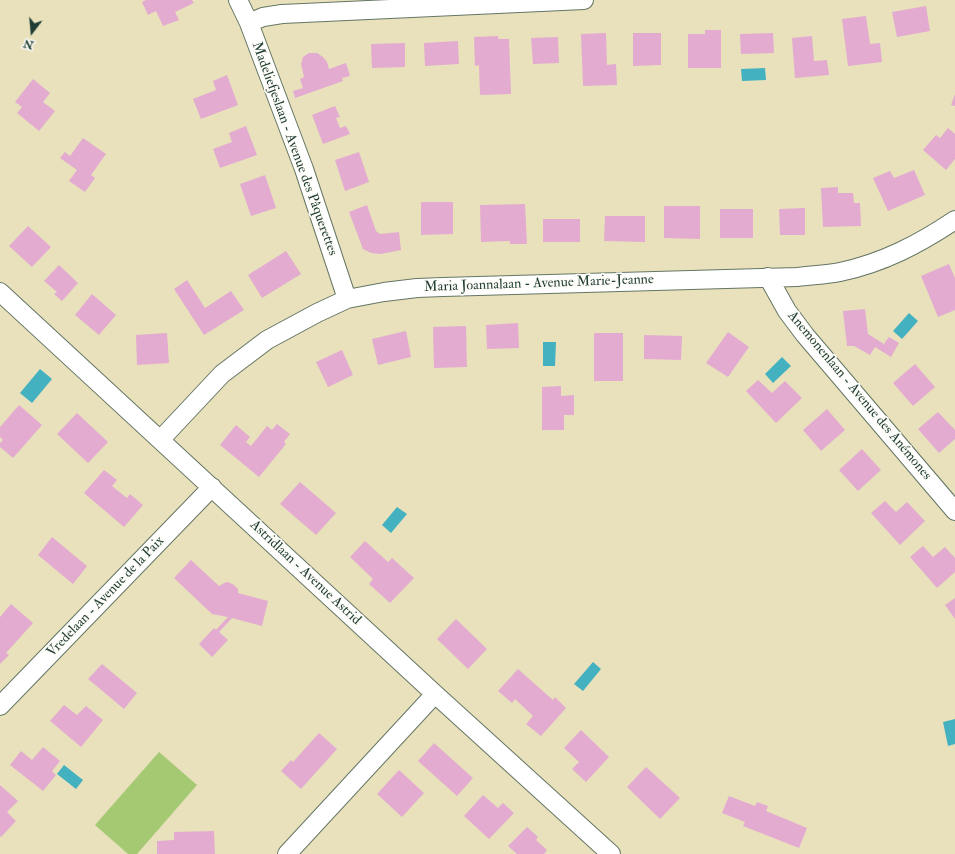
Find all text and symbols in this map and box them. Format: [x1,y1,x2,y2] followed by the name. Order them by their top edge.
[12,12,52,52] north arrow
[22,36,35,52] text: N
[247,40,341,258] street label: Madeliefjeslaan - Avenue des Pâquerettes
[424,272,654,296] street label: Maria Joannalaan - Avenue Marie-Jeanne
[783,308,935,484] street label: Anemonenlaan - Avenue des Anémones
[246,517,364,629] street label: Astridlaan - Avenue Astrid
[44,533,168,661] street label: Vredelaan - Avenue de la Paix

